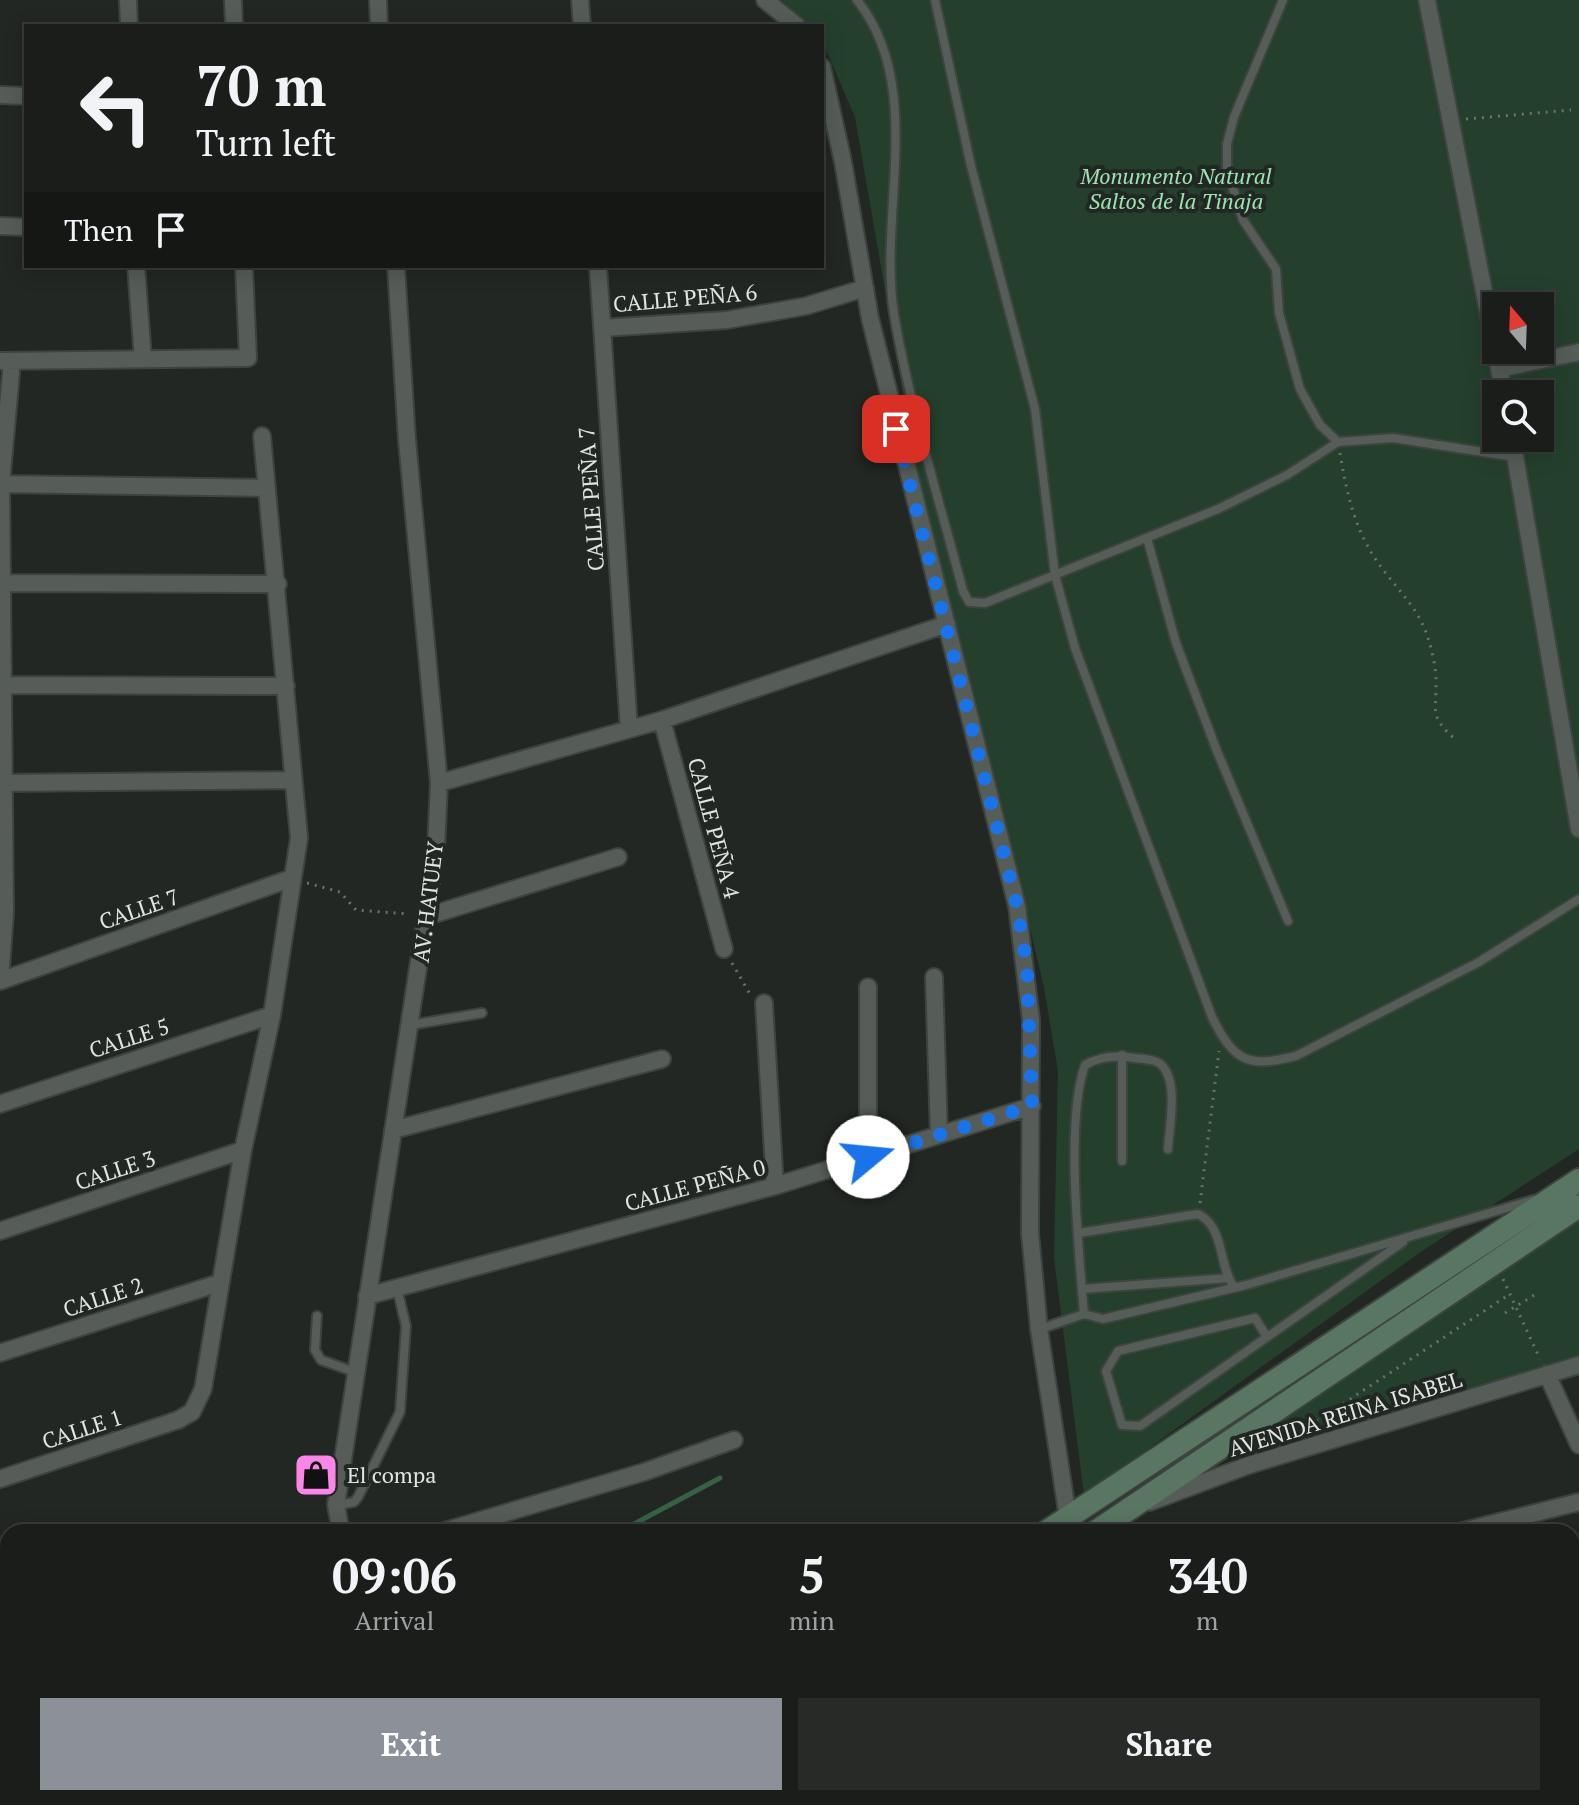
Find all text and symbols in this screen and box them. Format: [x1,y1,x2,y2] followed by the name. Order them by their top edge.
[196,48,326,122] text: 70 m
[64,56,168,160] icon: left
[196,119,336,166] text: Turn left
[1079,161,1272,215] park label: Monumento Natural Saltos de la Tinaja
[149,208,193,252] icon: arrive
[64,210,133,250] text: Then
[612,277,759,318] street label: CALLE PEÑA 6
[1482,292,1554,364] north arrow
[1482,292,1554,452] map controls
[1482,380,1554,452] button: search
[862,395,930,463] pin
[874,407,918,451] icon: arrive
[571,426,610,572] street label: CALLE PEÑA 7
[682,754,747,902] street label: CALLE PEÑA 4
[406,839,449,964] street label: AV. HATUEY
[95,881,183,936] street label: CALLE 7
[85,1011,173,1064] street label: CALLE 5
[826,1115,910,1199] position arrow
[71,1143,159,1196] street label: CALLE 3
[621,1152,769,1217] street label: CALLE PEÑA 0
[59,1270,147,1323] street label: CALLE 2
[1225,1364,1465,1463] street label: AVENIDA REINA ISABEL
[38,1402,126,1455] street label: CALLE 1
[292,1451,340,1499] shop icon: El compa
[347,1460,436,1489] place label: El compa
[332,1543,457,1607] text: 09:06
[798,1543,825,1607] text: 5
[1167,1543,1248,1607] text: 340
[355,1603,434,1637] text: Arrival
[789,1603,835,1637] text: min
[1196,1603,1219,1637] text: m
[40,1698,782,1790] button: Exit
[798,1698,1540,1790] button: Share

